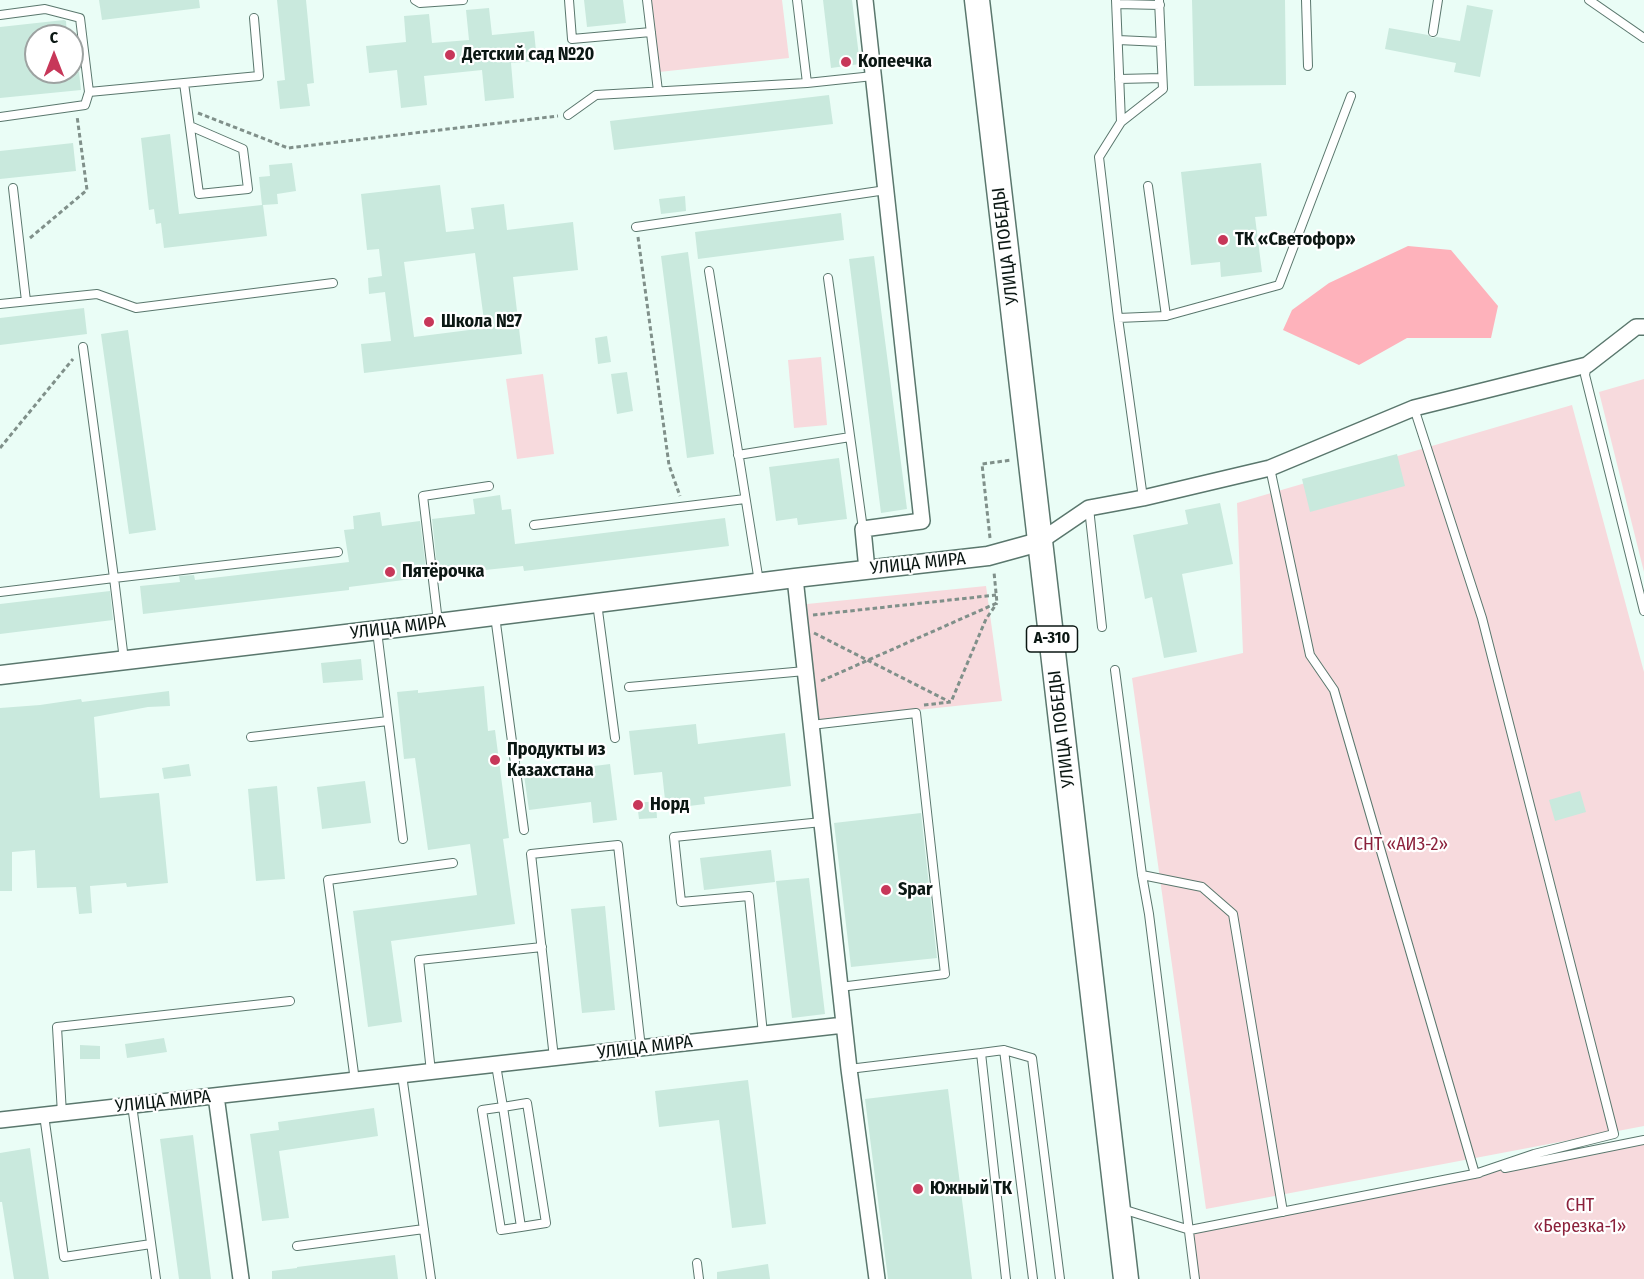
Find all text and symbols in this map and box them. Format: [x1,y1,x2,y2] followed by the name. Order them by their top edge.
[24,24,84,84] north arrow
[50,28,58,47] text: С
[462,44,594,66] place label: Детский сад №20
[443,48,457,62] marker: Детский сад №20
[858,51,932,73] place label: Копеечка
[839,55,853,69] marker: Копеечка
[988,186,1024,306] street label: УЛИЦА ПОБЕДЫ
[1235,229,1356,251] place label: ТК «Светофор»
[1216,233,1230,247] marker: ТК «Светофор»
[441,311,522,333] place label: Школа №7
[422,315,436,329] marker: Школа №7
[869,548,967,580] street label: УЛИЦА МИРА
[402,561,484,583] place label: Пятёрочка
[383,565,397,579] marker: Пятёрочка
[349,611,447,645] street label: УЛИЦА МИРА
[1026,626,1078,652] road number: А-310
[1044,669,1080,789] street label: УЛИЦА ПОБЕДЫ
[507,739,606,782] place label: Продукты из Казахстана
[488,753,502,767] marker: Продукты из Казахстана
[650,794,689,816] place label: Норд
[631,798,645,812] marker: Норд
[1354,834,1448,856] park label: СНТ «АИЗ-2»
[898,879,933,901] place label: Spar
[879,883,893,897] marker: Spar
[596,1031,694,1065] street label: УЛИЦА МИРА
[114,1086,212,1118] street label: УЛИЦА МИРА
[930,1178,1012,1200] place label: Южный ТК
[911,1182,925,1196] marker: Южный ТК
[1534,1195,1626,1238] park label: СНТ «Березка-1»

